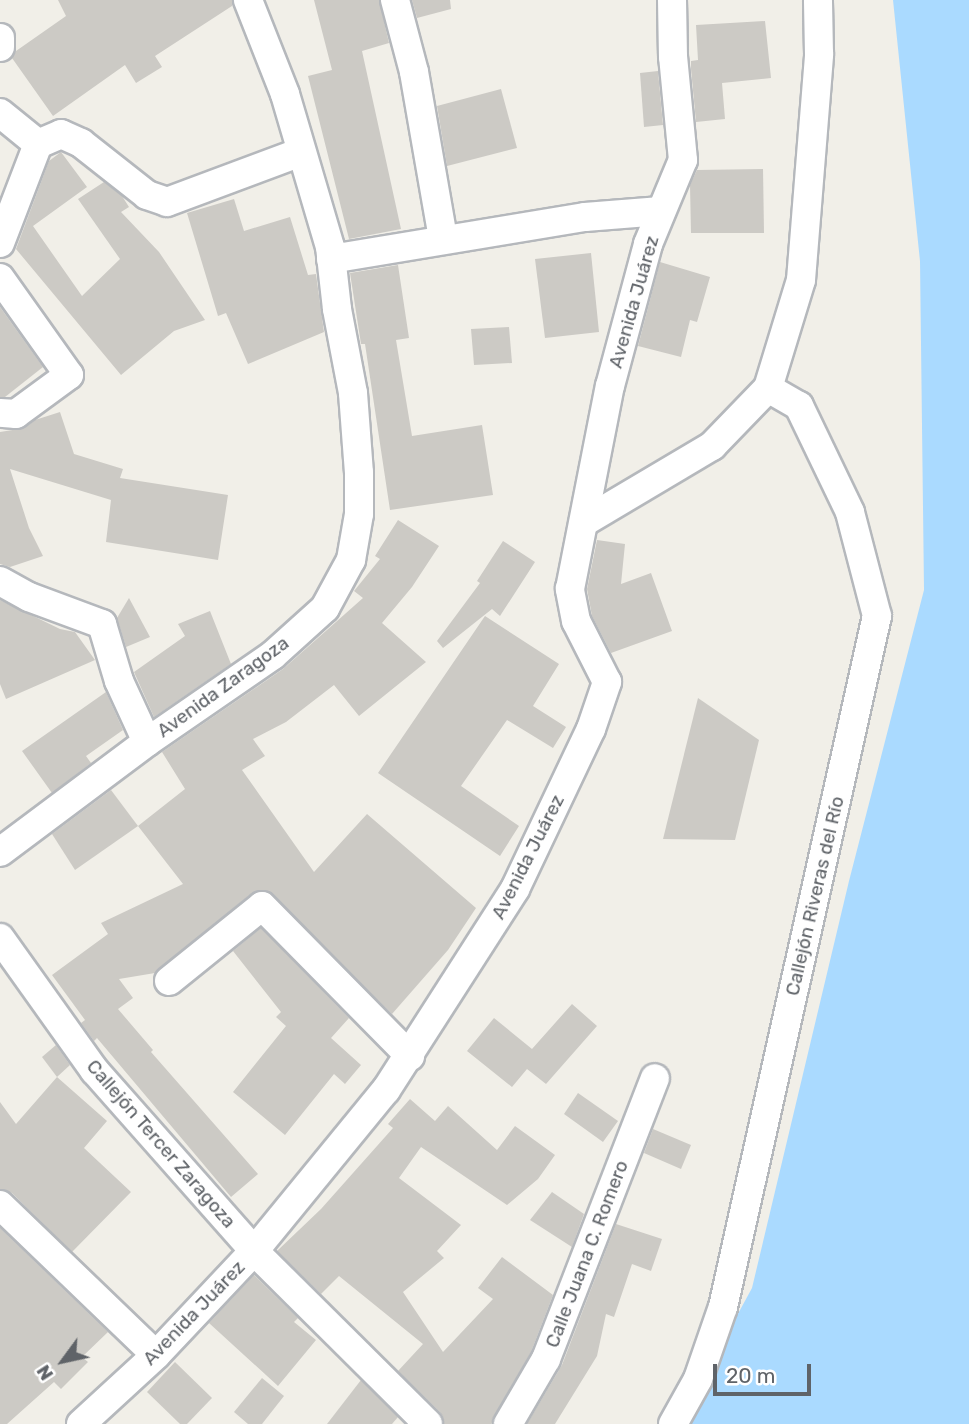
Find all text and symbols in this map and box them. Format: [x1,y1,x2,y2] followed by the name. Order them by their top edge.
[604,233,664,371] street label: Avenida Juárez
[153,632,293,742] street label: Avenida Zaragoza
[487,791,569,923] street label: Avenida Juárez
[781,794,849,998] street label: Callejón Riveras del Río
[81,1055,241,1233] street label: Callejón Tercer Zaragoza
[541,1157,633,1351] street label: Calle Juana C. Romero
[138,1256,250,1370] street label: Avenida Juárez
[28,1326,98,1396] north arrow
[717,1350,815,1394] scale bar
[32,1361,58,1385] text: N
[726,1363,775,1388] text: 20 m

